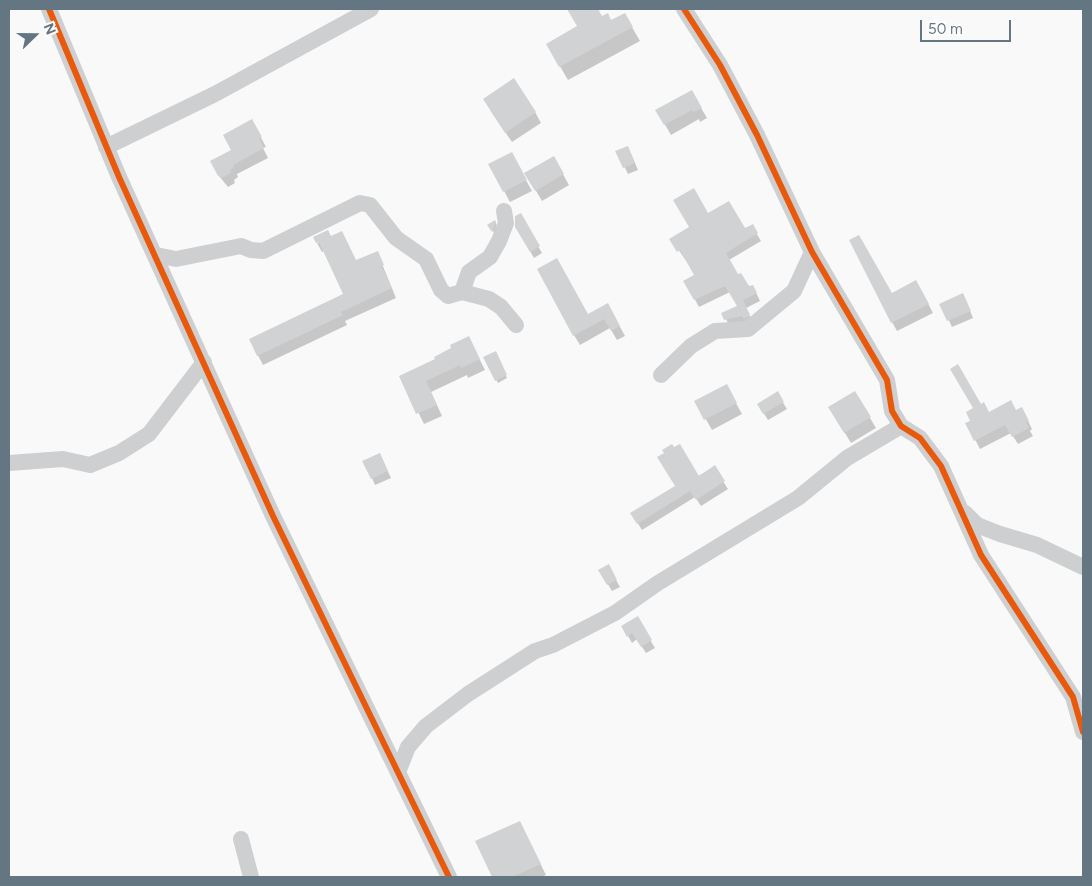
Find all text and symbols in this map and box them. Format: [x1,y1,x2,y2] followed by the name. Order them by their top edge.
[10,10,60,60] north arrow
[922,10,1013,42] scale bar
[928,20,963,38] text: 50 m
[39,21,59,37] text: N

